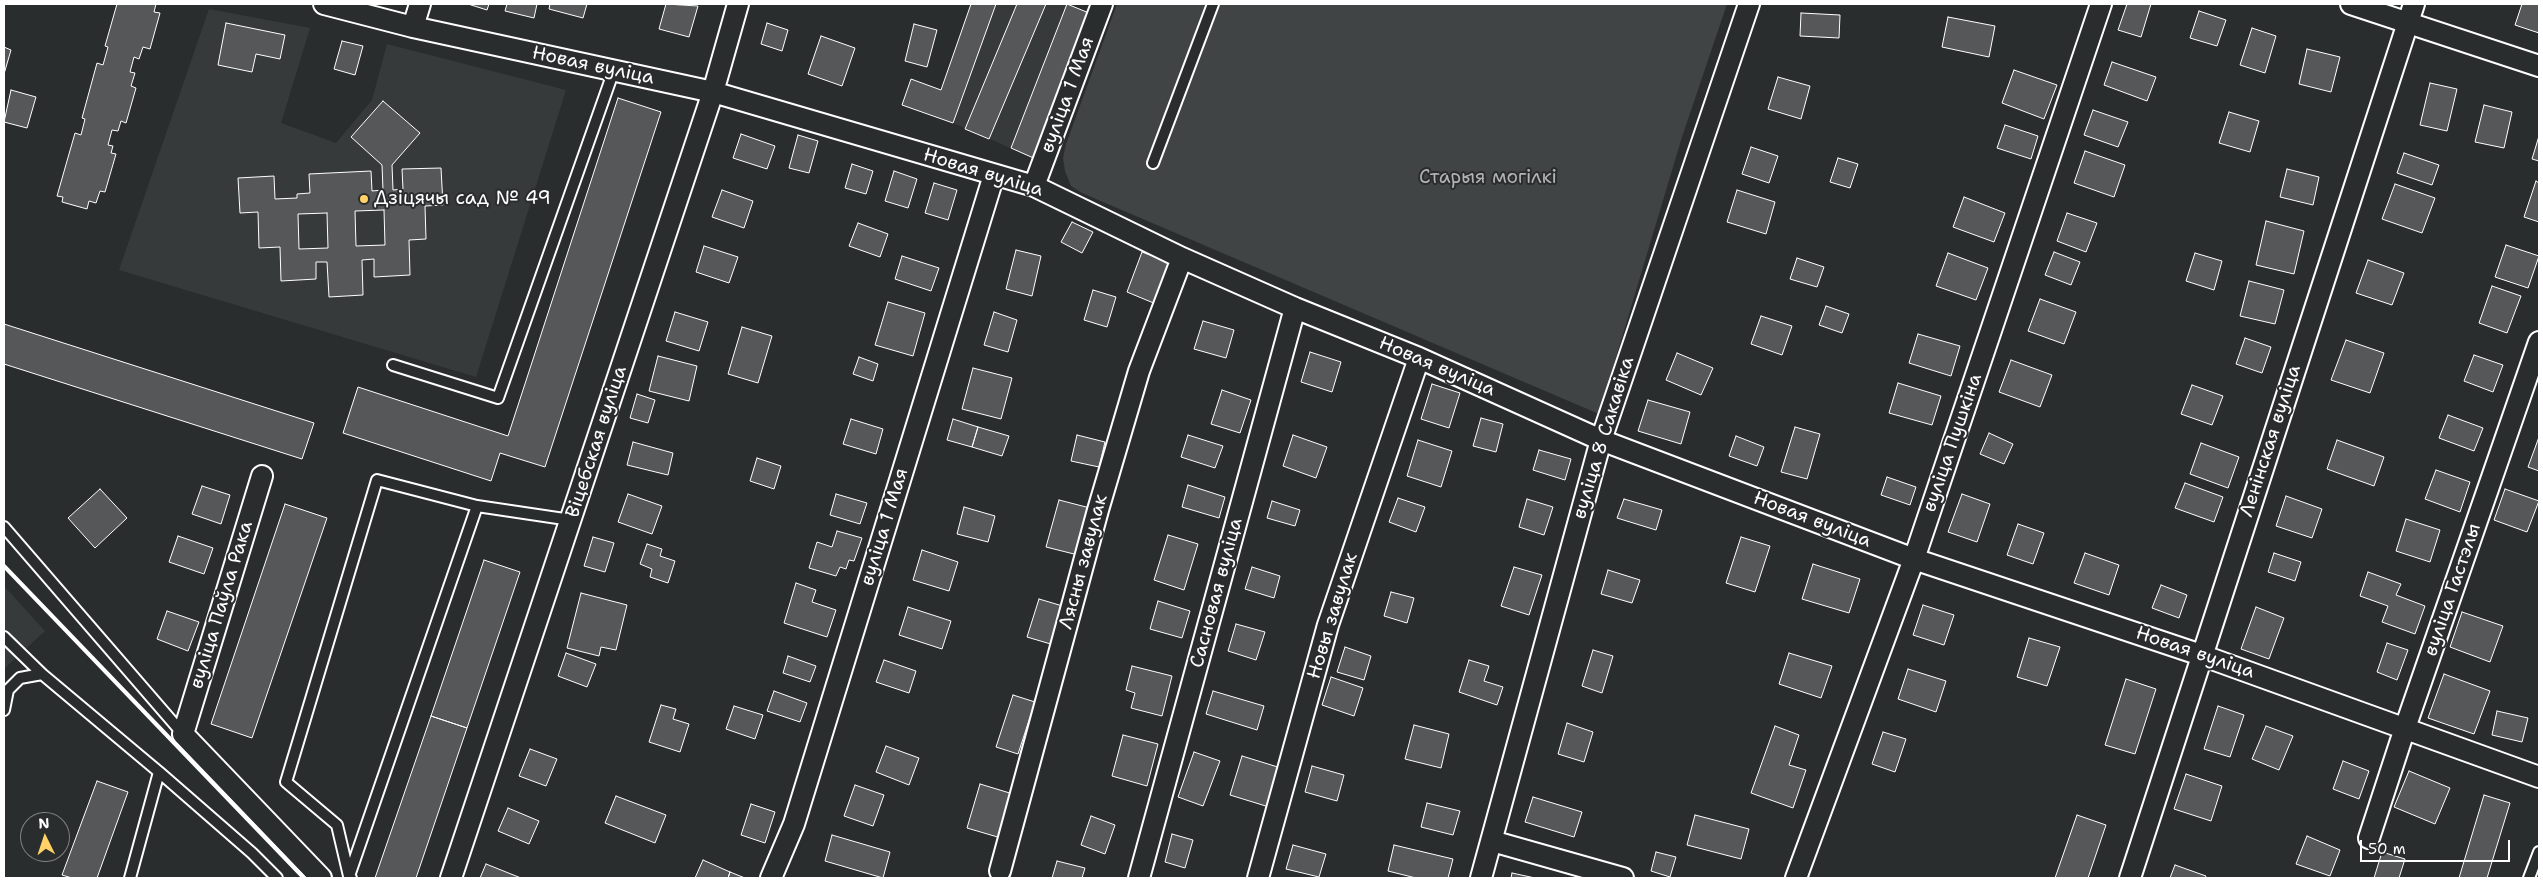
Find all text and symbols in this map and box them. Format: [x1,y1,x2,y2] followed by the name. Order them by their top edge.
[1036,34,1100,156] street label: вуліца 1 Мая
[530,42,656,90] street label: Новая вуліца
[920,144,1046,202] street label: Новая вуліца
[1419,167,1557,189] park label: Старыя могілкі
[374,188,551,210] place label: Дзіцячы сад № 49
[358,193,370,205] marker: Дзіцячы сад № 49
[1375,332,1499,402] street label: Новая вуліца
[1569,354,1639,522] street label: вуліца 8 Сакавіка
[2236,362,2306,520] street label: Ленінская вуліца
[562,363,632,521] street label: Віцебская вуліца
[1919,371,1987,515] street label: вуліца Пушкіна
[856,465,914,589] street label: вуліца 1 Мая
[1750,487,1874,553] street label: Новая вуліца
[1055,492,1113,632] street label: Лясны завулак
[1186,516,1248,670] street label: Сасновая вуліца
[186,518,258,692] street label: вуліца Паўла Рака
[2420,521,2486,659] street label: вуліца Гастэлы
[1303,550,1363,682] street label: Новы завулак
[2133,622,2257,684] street label: Новая вуліца
[20,812,70,862] north arrow
[38,814,50,832] text: N
[2363,830,2513,862] scale bar
[2368,839,2406,859] text: 50 m

